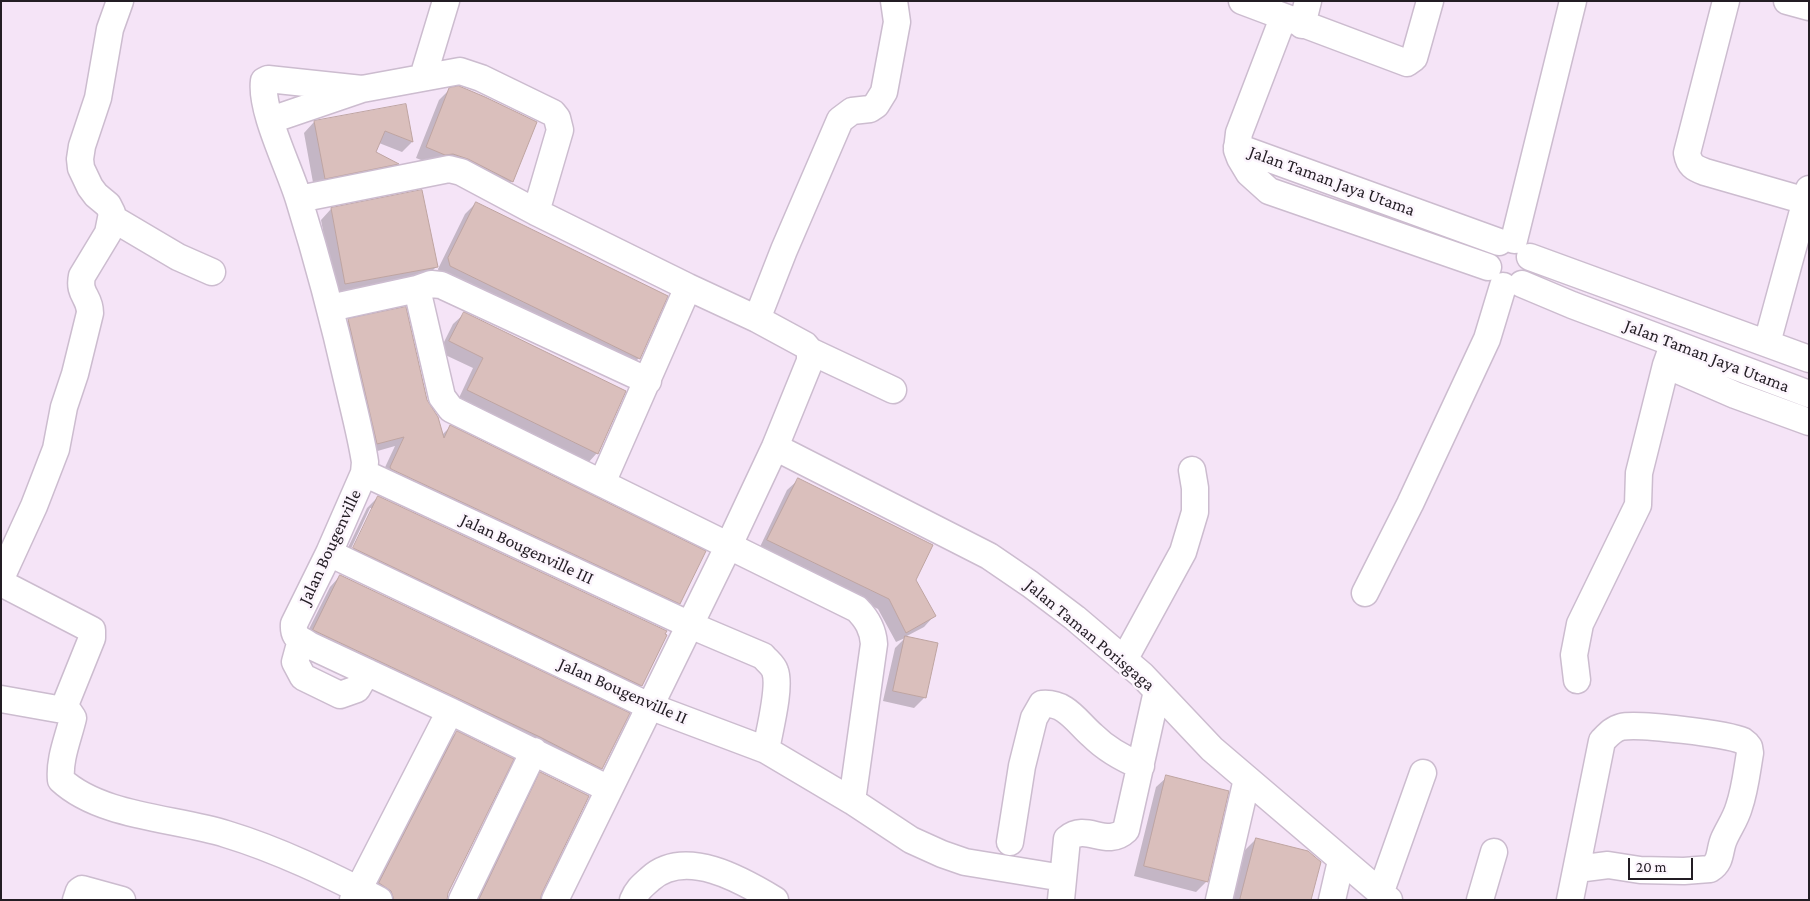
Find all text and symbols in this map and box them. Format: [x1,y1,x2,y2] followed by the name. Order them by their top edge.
[1246,141,1418,221] street label: Jalan Taman Jaya Utama
[1621,315,1793,397] street label: Jalan Taman Jaya Utama
[294,486,366,608] street label: Jalan Bougenville
[457,509,597,589] street label: Jalan Bougenville III
[1021,574,1159,696] street label: Jalan Taman Porisgaga
[555,653,691,729] street label: Jalan Bougenville II
[1630,848,1695,880] scale bar
[1636,859,1667,875] text: 20 m

